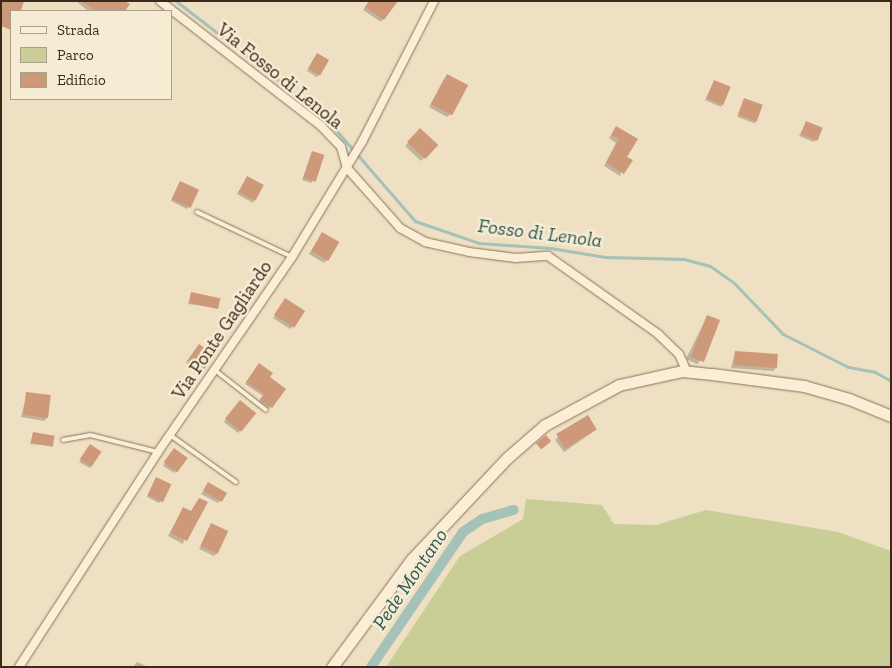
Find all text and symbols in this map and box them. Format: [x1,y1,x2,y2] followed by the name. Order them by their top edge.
[10,10,172,100] legend
[212,18,348,134] street label: Via Fosso di Lenola
[57,21,100,39] text: Strada
[57,46,94,64] text: Parco
[57,71,106,89] text: Edificio
[477,213,603,253] water label: Fosso di Lenola
[167,256,277,404] street label: Via Ponte Gagliardo
[367,524,453,634] water label: Pede Montano

